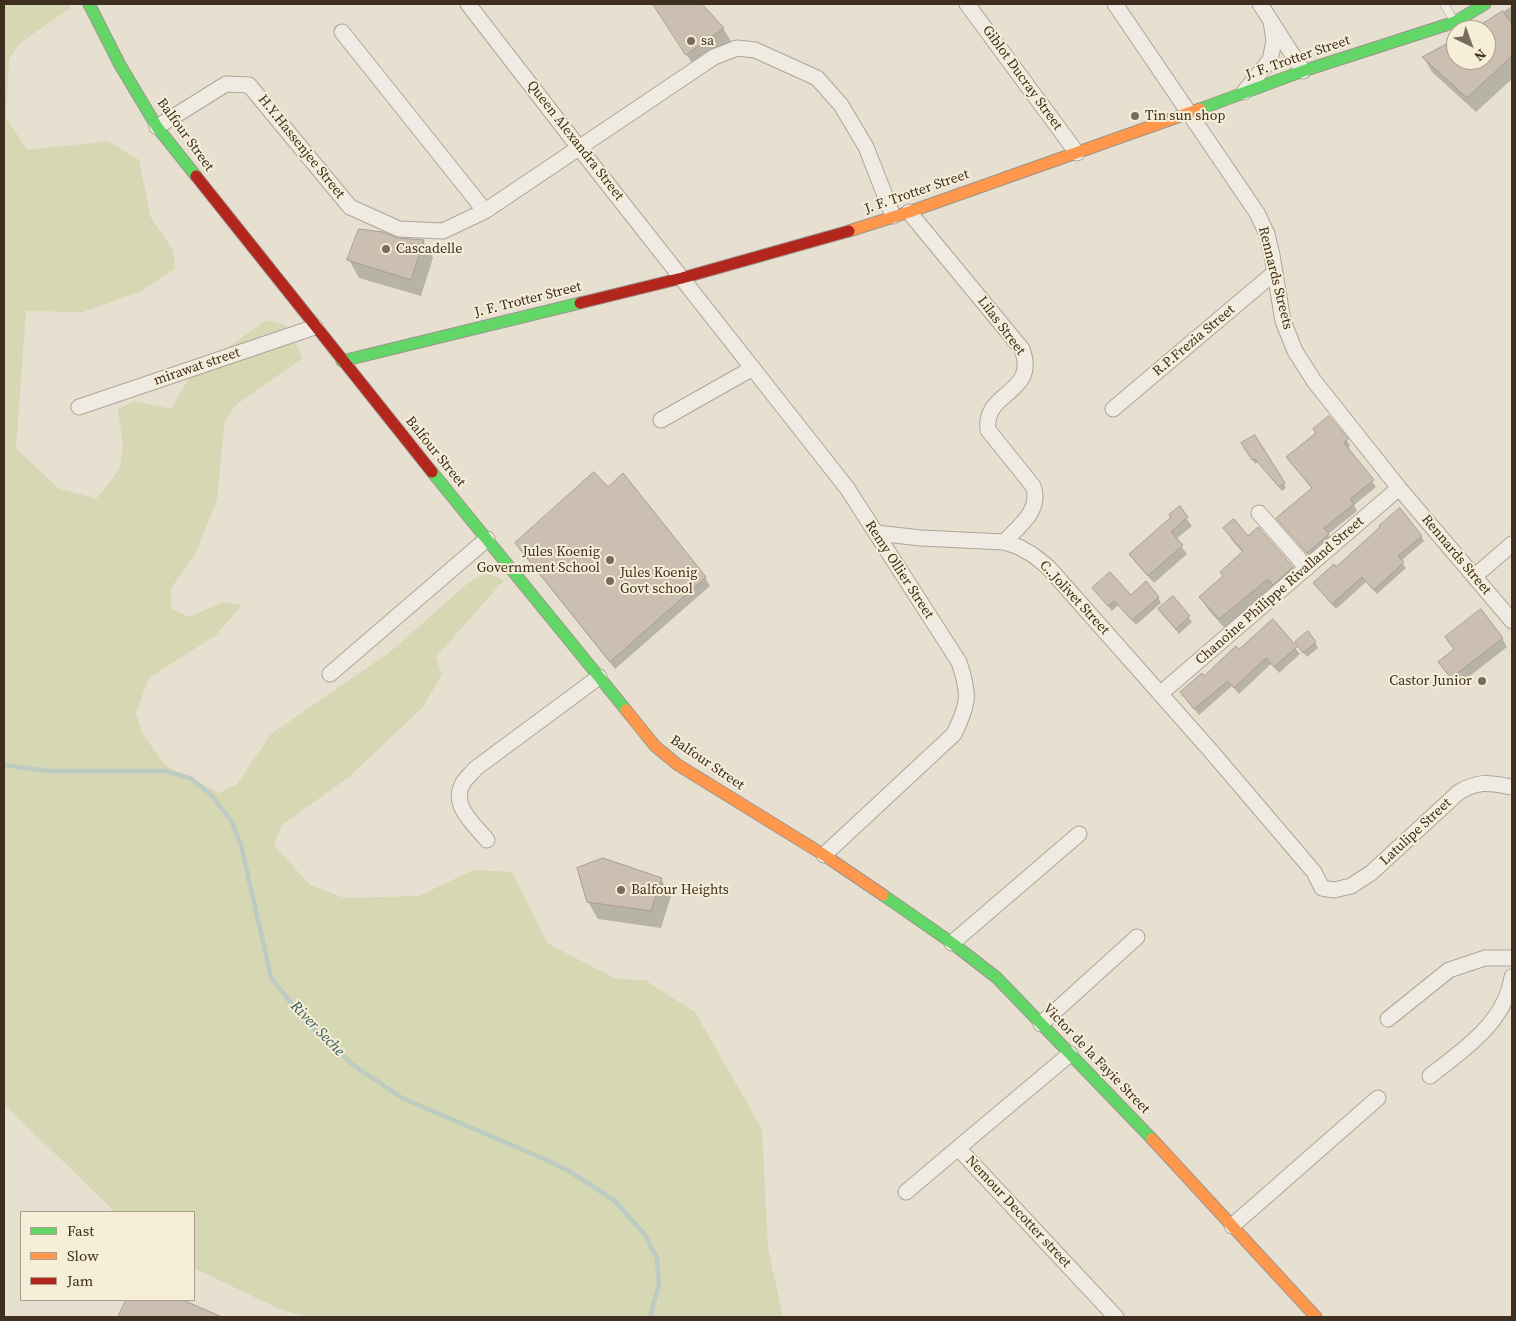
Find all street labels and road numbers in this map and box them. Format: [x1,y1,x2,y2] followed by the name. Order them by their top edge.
[978,22,1066,134] street label: Giblot Ducray Street
[1244,32,1352,84] street label: J. F. Trotter Street
[523,78,627,204] street label: Queen Alexandra Street
[254,92,348,202] street label: H.Y.Hassenjee Street
[153,95,217,175] street label: Balfour Street
[863,166,971,218] street label: J. F. Trotter Street
[1254,225,1296,331] street label: Rennards Streets
[473,279,583,321] street label: J. F. Trotter Street
[973,293,1029,359] street label: Lilas Street
[1149,302,1239,380] street label: R.P.Frezia Street
[152,344,242,390] street label: mirawat street
[401,413,469,491] street label: Balfour Street
[1418,512,1494,598] street label: Rennards Street
[1192,513,1368,669] street label: Chanoine Philippe Rivalland Street
[861,518,937,622] street label: Remy Ollier Street
[1035,557,1113,639] street label: C..Jolivet Street
[667,732,747,794] street label: Balfour Street
[1377,795,1455,869] street label: Latulipe Street
[1039,1000,1153,1118] street label: Victor de la Fayie Street
[962,1153,1074,1271] street label: Nemour Decotter street

